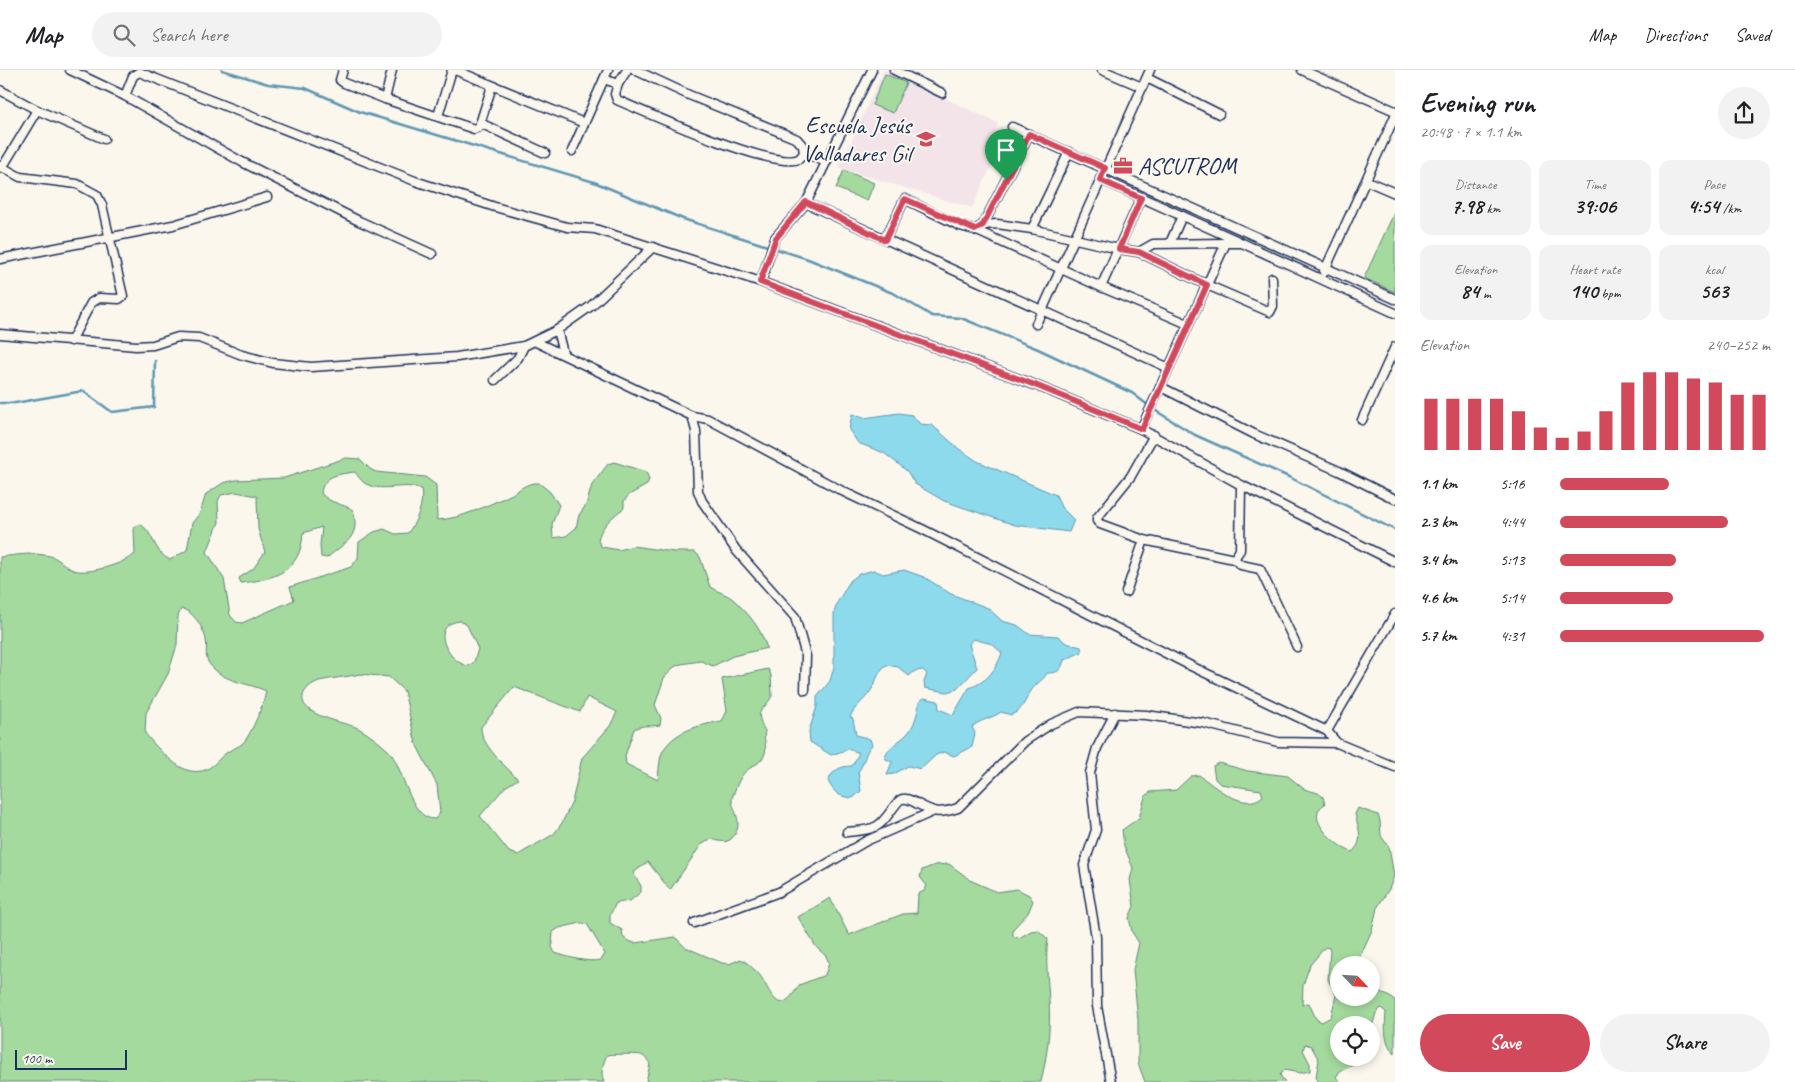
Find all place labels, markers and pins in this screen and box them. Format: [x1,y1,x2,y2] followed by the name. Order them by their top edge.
[802,110,915,168] place label: Escuela Jesús Valladares Gil
[915,128,937,150] school or university icon: Escuela Jesús Valladares Gil
[985,129,1027,180] pin
[1138,151,1238,181] place label: ASCUTROM
[1112,155,1134,177] office icon: ASCUTROM

